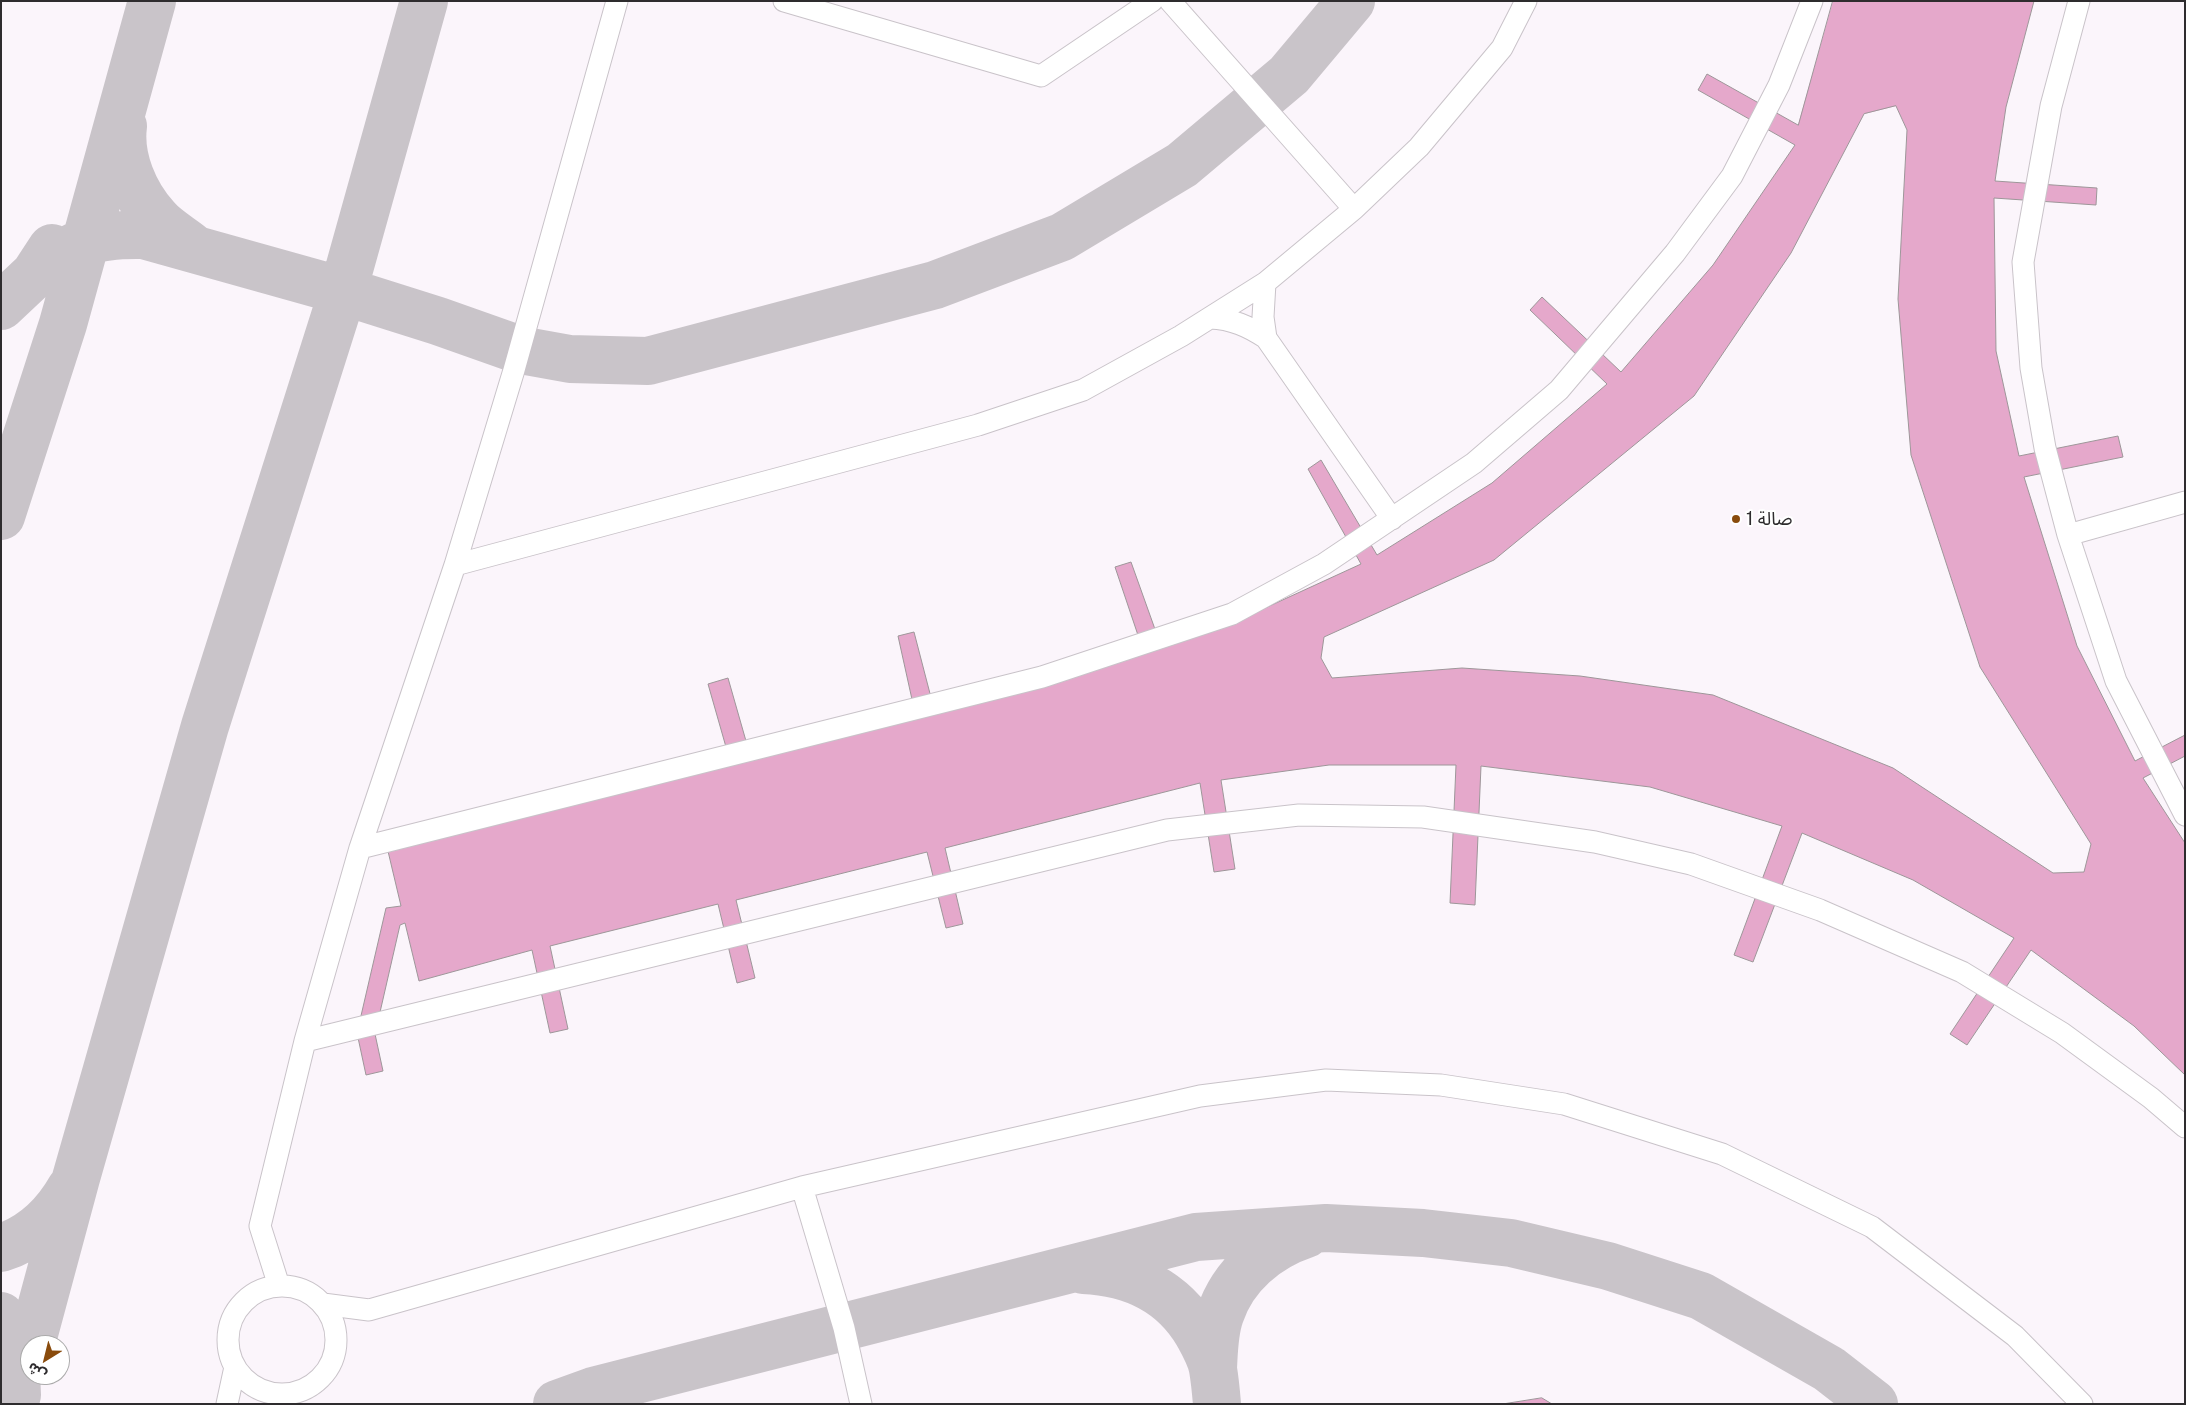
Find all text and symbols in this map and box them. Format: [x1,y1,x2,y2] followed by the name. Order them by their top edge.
[1746,508,1793,530] place label: صالة 1
[1730,513,1742,525] marker: صالة 1
[20,1335,70,1385] north arrow
[24,1359,49,1383] text: ش

